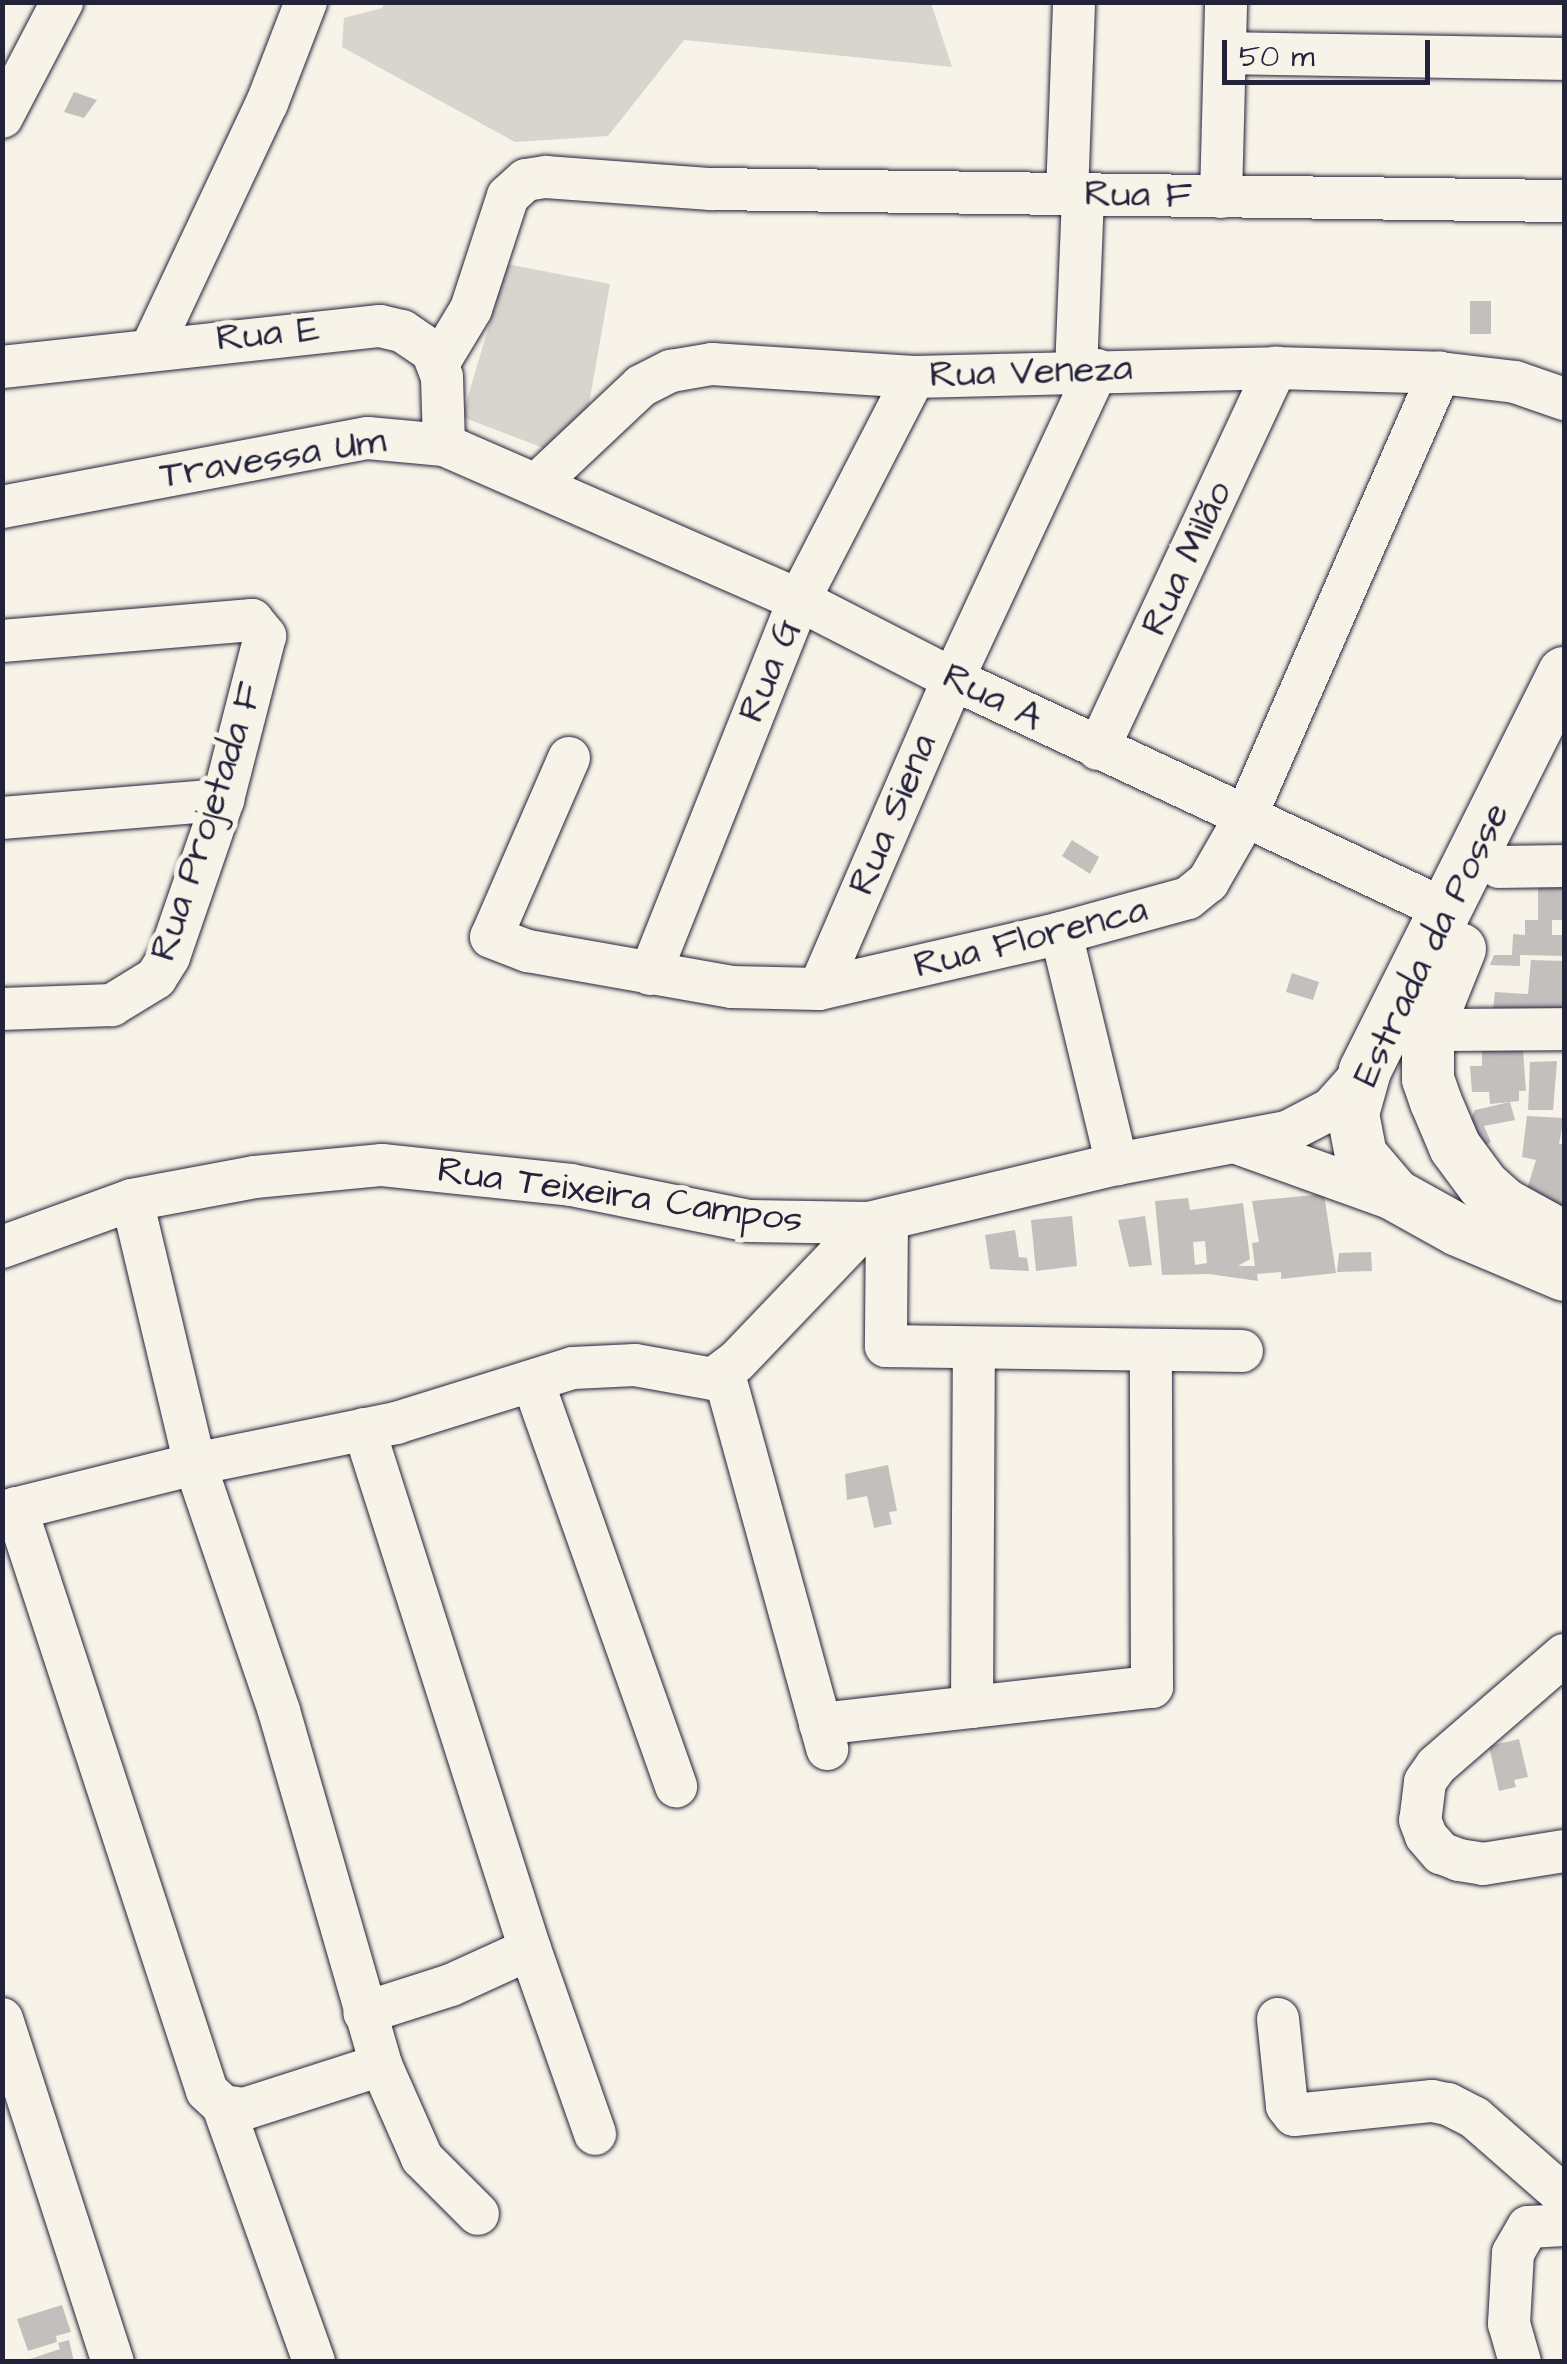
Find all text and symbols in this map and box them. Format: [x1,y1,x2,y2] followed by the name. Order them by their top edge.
[1227,20,1434,82] scale bar
[1239,36,1315,78] text: 50 m
[1084,172,1192,220] street label: Rua F
[214,307,322,363] street label: Rua E
[929,347,1133,399] street label: Rua Veneza
[157,419,389,499] street label: Travessa Um
[1133,475,1243,643] street label: Rua Milão
[730,613,812,729] street label: Rua G
[935,654,1049,742] street label: Rua A
[142,677,274,967] street label: Rua Projetada F
[840,728,948,902] street label: Rua Siena
[1344,796,1520,1094] street label: Estrada da Posse
[910,888,1152,990] street label: Rua Florenca
[435,1148,805,1244] street label: Rua Teixeira Campos

